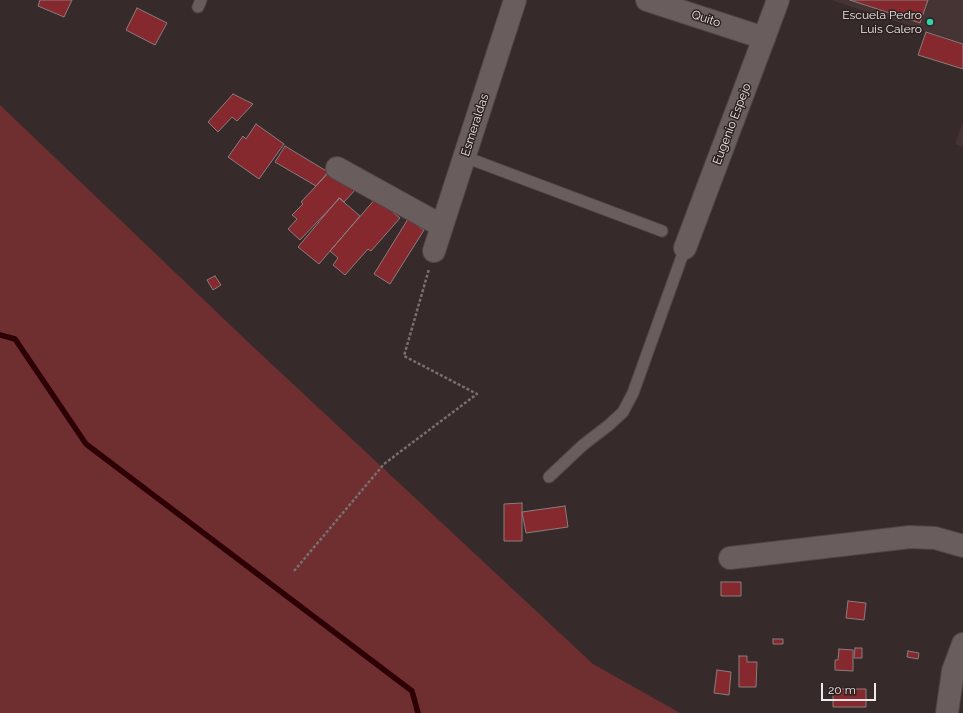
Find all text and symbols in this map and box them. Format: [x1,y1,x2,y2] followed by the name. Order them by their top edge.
[690,8,722,30] street label: Quito
[842,8,922,36] place label: Escuela Pedro Luis Calero
[925,17,935,27] marker: Escuela Pedro Luis Calero
[710,81,754,167] street label: Eugenio Espejo
[458,92,492,158] street label: Esmeraldas
[823,675,878,701] scale bar
[828,683,856,697] text: 20 m

